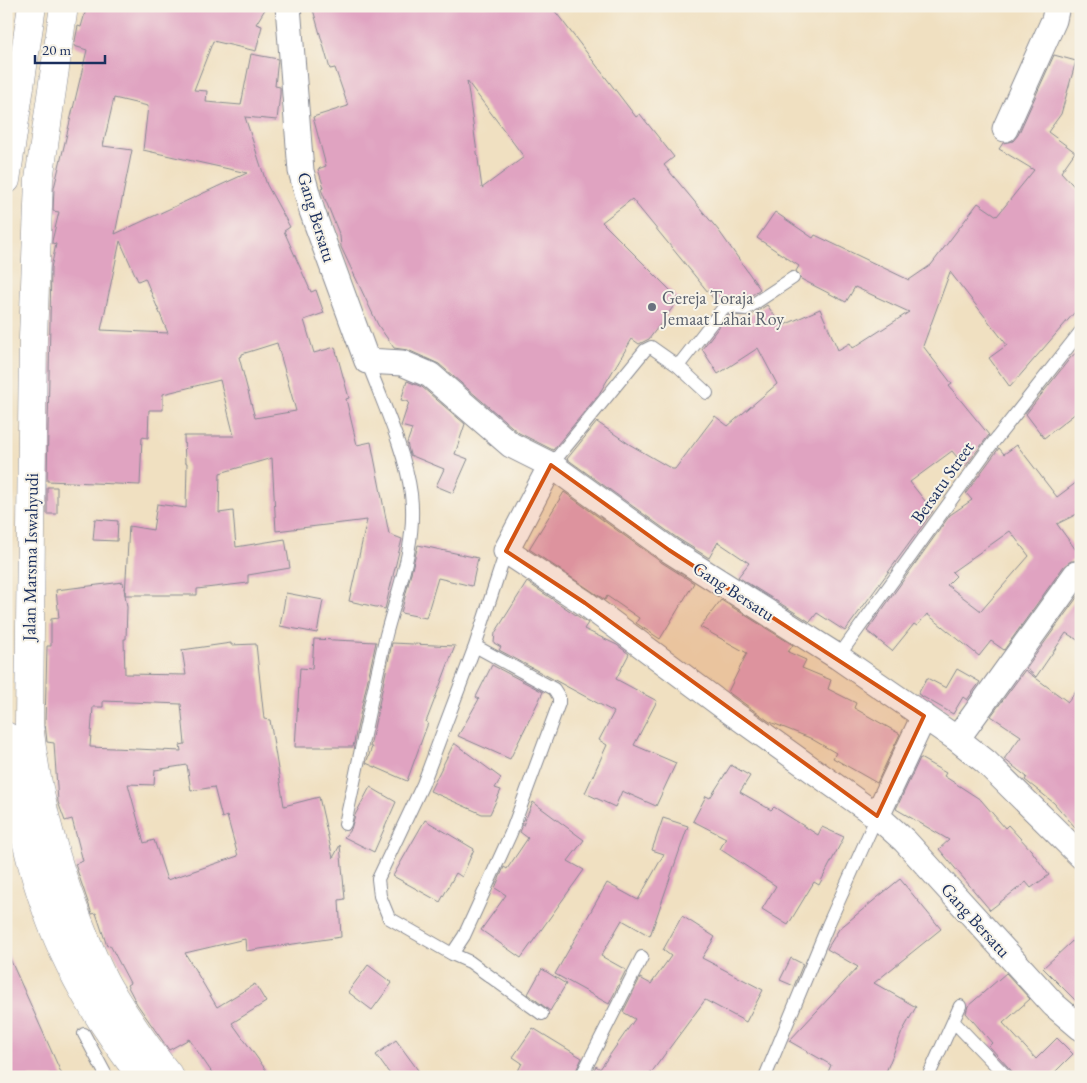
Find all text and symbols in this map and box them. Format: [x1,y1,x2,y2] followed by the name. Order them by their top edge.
[35,32,105,64] scale bar
[42,40,71,59] text: 20 m
[292,169,342,265] street label: Gang Bersatu
[660,286,784,330] place label: Gereja Toraja Jemaat Lahai Roy
[646,301,658,313] marker: Gereja Toraja Jemaat Lahai Roy
[905,436,979,527] street label: Bersatu Street
[17,472,43,643] street label: Jalan Marsma Iswahyudi
[689,556,780,626] street label: Gang Bersatu
[936,878,1016,963] street label: Gang Bersatu

